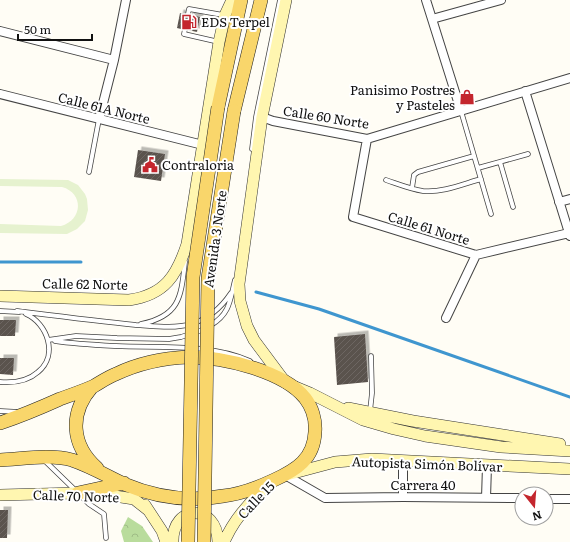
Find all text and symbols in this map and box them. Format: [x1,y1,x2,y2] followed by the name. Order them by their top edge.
[201,12,271,31] place label: EDS Terpel
[180,13,198,31] fuel station icon: EDS Terpel
[18,16,92,42] scale bar
[24,20,51,38] text: 50 m
[350,80,455,114] place label: Panisimo Postres y Pasteles
[56,87,152,128] street label: Calle 61A Norte
[458,88,476,106] shop icon: Panisimo Postres y Pasteles
[282,100,371,133] street label: Calle 60 Norte
[162,155,234,174] place label: Contraloria
[141,156,159,174] public building icon: Contraloria
[198,189,231,289] street label: Avenida 3 Norte
[386,206,473,249] street label: Calle 61 Norte
[42,273,128,294] street label: Calle 62 Norte
[351,451,503,476] street label: Autopista Simón Bolívar
[390,475,456,494] street label: Carrera 40
[233,476,279,523] street label: Calle 15
[33,484,120,507] street label: Calle 70 Norte
[514,486,554,526] north arrow
[530,508,544,526] text: N

